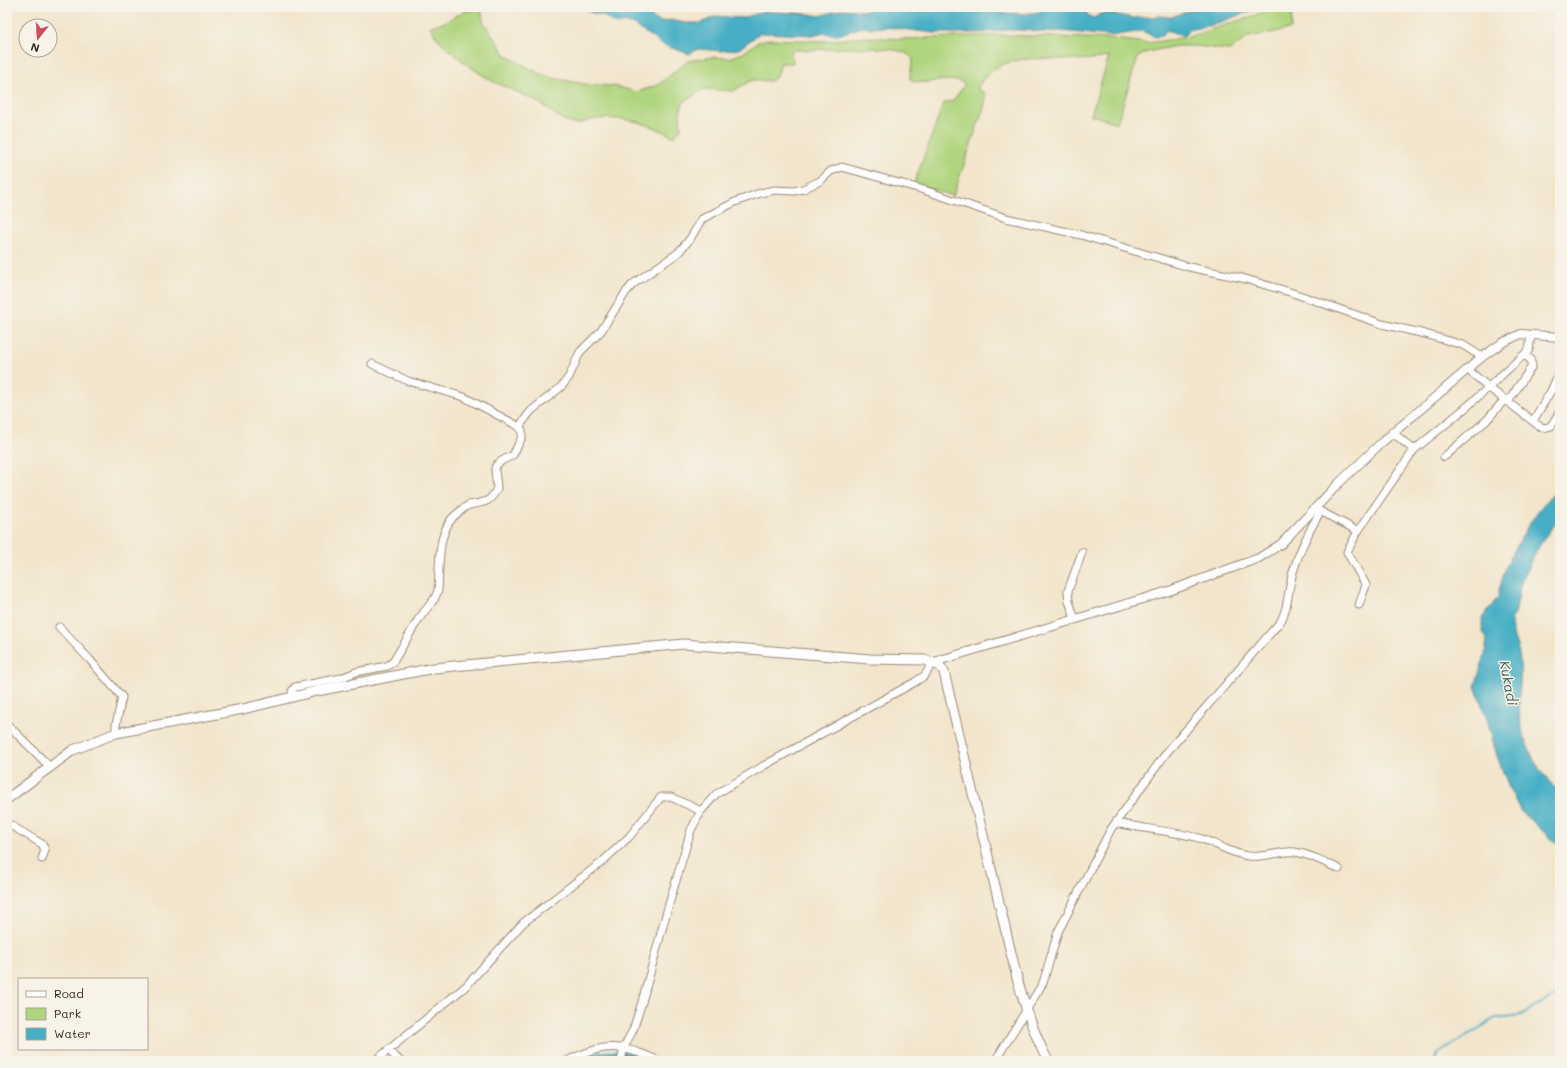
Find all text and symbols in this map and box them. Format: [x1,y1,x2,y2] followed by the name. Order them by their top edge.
[18,18,58,58] north arrow
[29,40,41,56] text: N
[1495,659,1523,708] water label: Kukadi
[18,978,148,1050] legend
[54,985,84,1001] text: Road
[54,1005,81,1021] text: Park
[54,1025,91,1041] text: Water

